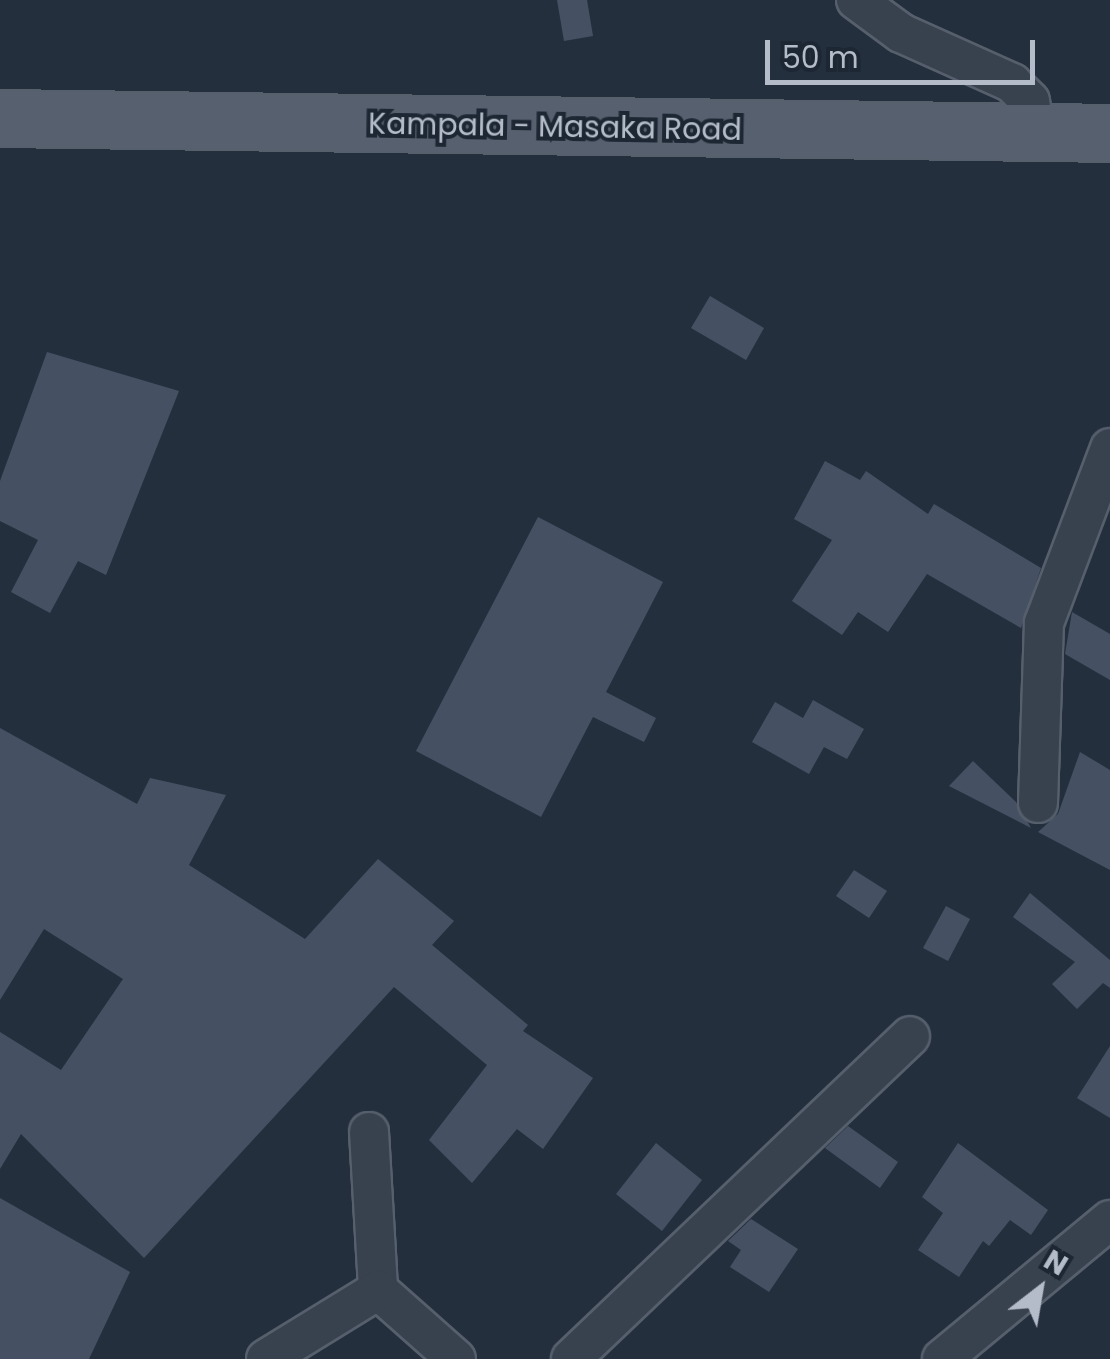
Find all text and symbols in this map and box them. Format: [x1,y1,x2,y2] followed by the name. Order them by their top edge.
[770,20,1040,82] scale bar
[782,36,859,79] text: 50 m
[368,106,742,148] street label: Kampala - Masaka Road
[990,1239,1090,1339] north arrow
[1037,1241,1075,1285] text: N

